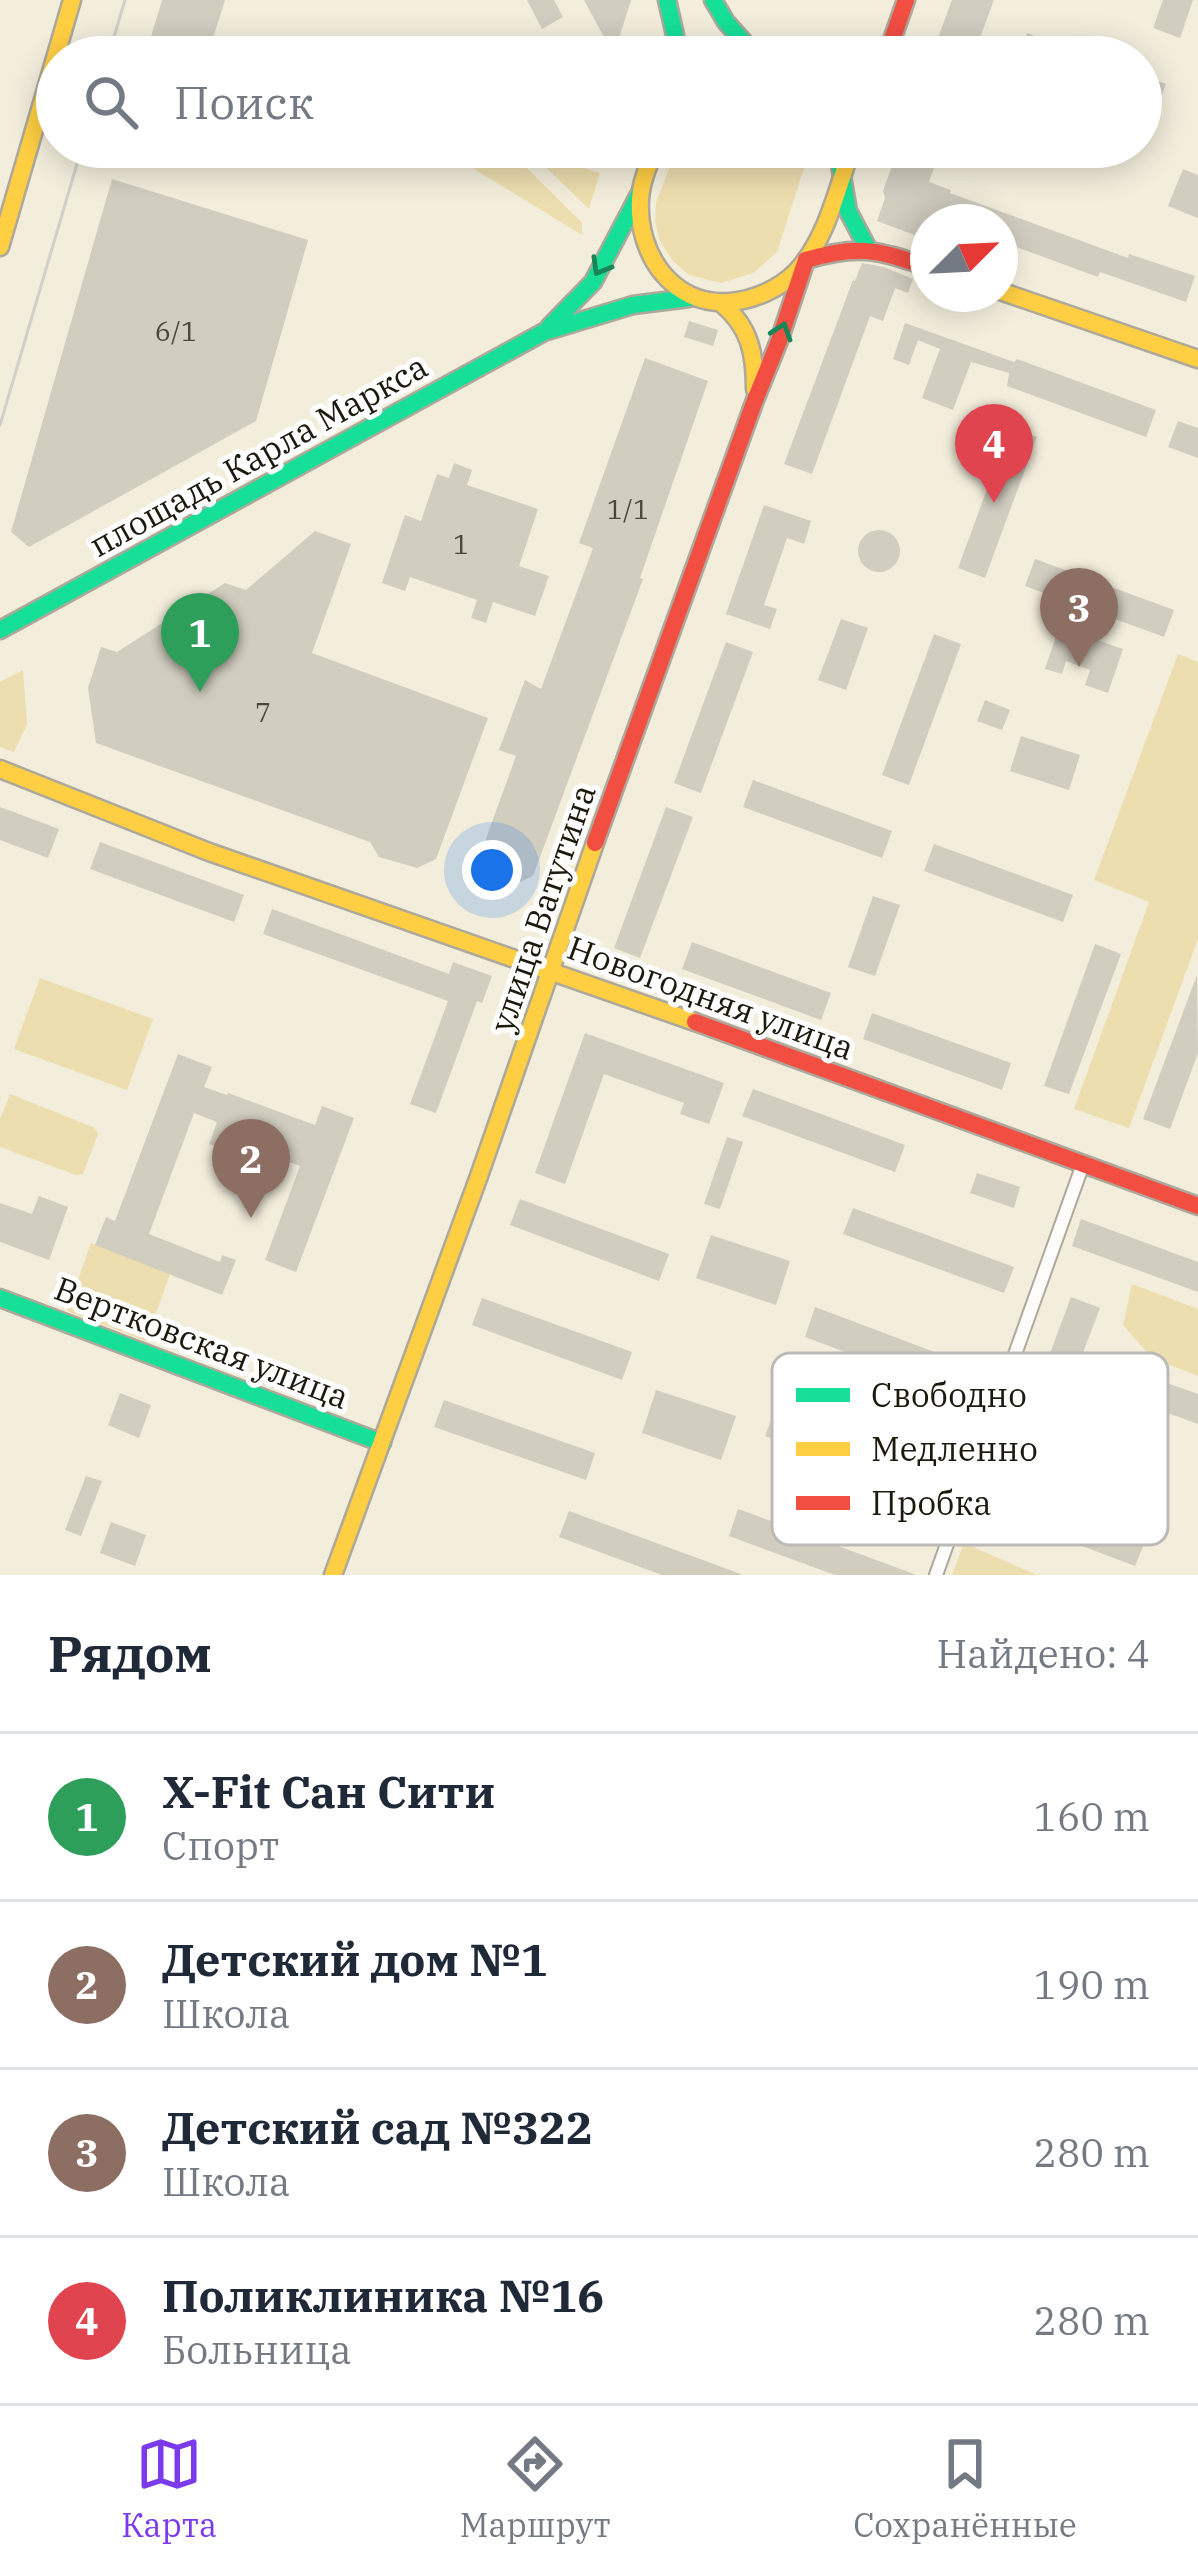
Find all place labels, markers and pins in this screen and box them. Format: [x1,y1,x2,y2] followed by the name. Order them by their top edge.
[955,404,1033,503] pin: 4
[1040,568,1118,667] pin: 3
[161,593,239,692] pin: 1
[212,1119,290,1218] pin: 2

